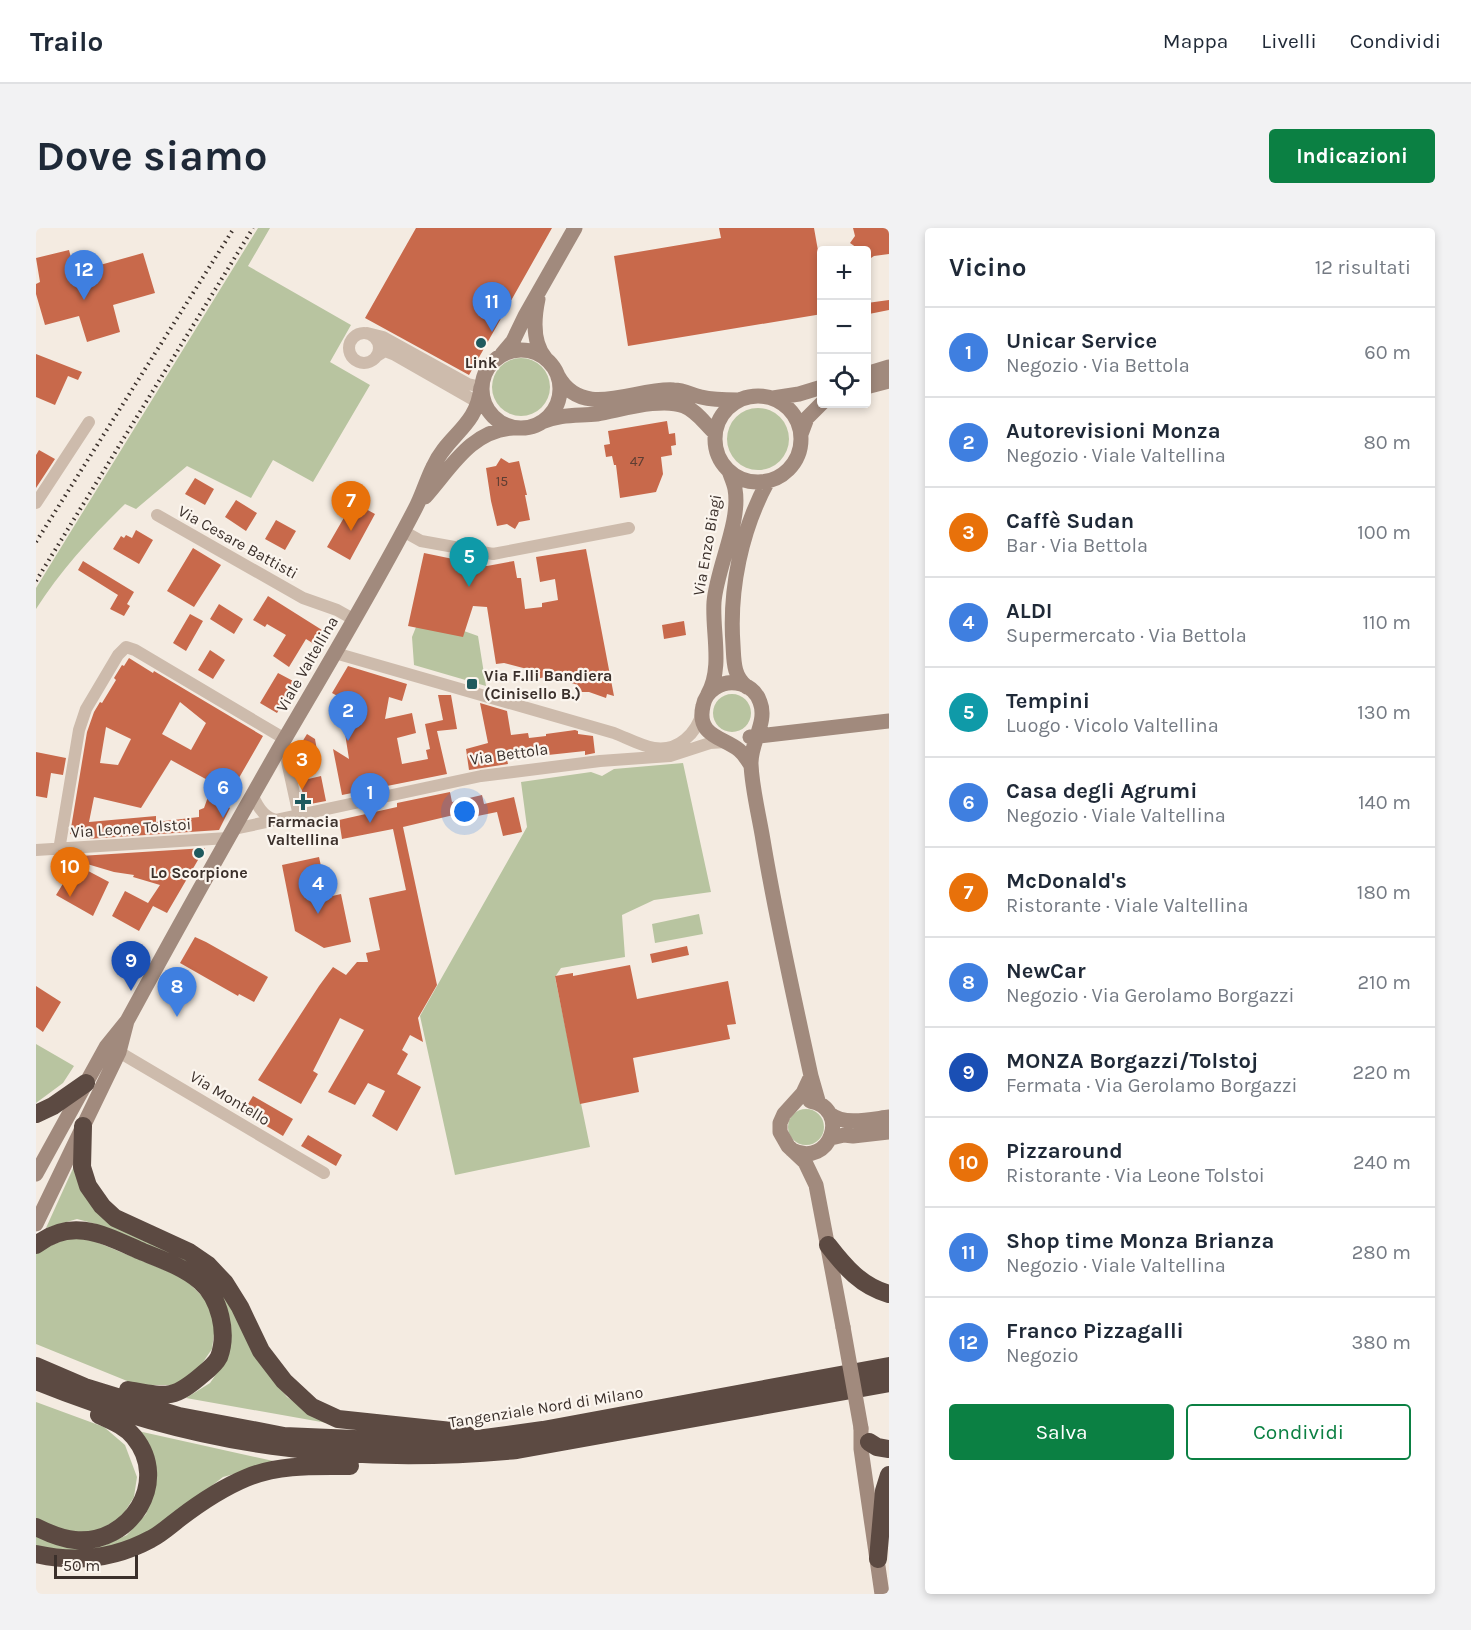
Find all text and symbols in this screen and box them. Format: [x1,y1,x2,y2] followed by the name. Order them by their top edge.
[30,25,103,58] text: Trailo
[1163,29,1228,53] text: Mappa
[1261,29,1317,53] text: Livelli
[1350,29,1441,53] text: Condividi
[1269,129,1435,183] button: Indicazioni
[36,131,267,181] text: Dove siamo
[817,246,871,408] map controls
[817,246,871,300] button: +
[64,250,104,300] pin: 12
[949,252,1026,283] text: Vicino
[1315,256,1411,279] text: 12 risultati
[472,282,512,332] pin: 11
[817,300,871,354] button: −
[1006,328,1157,354] text: Unicar Service
[474,336,488,350] marker: Link
[965,341,972,364] text: 1
[1364,341,1411,364] text: 60 m
[465,353,498,372] place label: Link
[817,354,871,408] button: locate
[1006,354,1190,377] text: Negozio · Via Bettola
[1006,418,1221,444] text: Autorevisioni Monza
[962,431,975,454] text: 2
[1363,431,1411,454] text: 80 m
[1006,444,1226,467] text: Negozio · Viale Valtellina
[630,453,645,470] house number: 47
[496,473,508,490] house number: 15
[332,482,370,531] pin: 7
[689,493,725,597] street label: Via Enzo Biagi
[175,501,301,583] street label: Via Cesare Battisti
[1006,508,1134,534] text: Caffè Sudan
[962,521,975,544] text: 3
[1357,521,1411,544] text: 100 m
[1006,534,1148,557] text: Bar · Via Bettola
[450,538,488,587] pin: 5
[1006,598,1052,624] text: ALDI
[963,611,974,634] text: 4
[1362,611,1411,634] text: 110 m
[272,613,342,715] street label: Viale Valtellina
[1006,624,1247,647] text: Supermercato · Via Bettola
[484,666,612,703] place label: Via F.lli Bandiera (Cinisello B.)
[465,677,479,691] marker: Via F.lli Bandiera (Cinisello B.)
[1006,688,1090,714] text: Tempini
[328,692,368,741] pin: 2
[963,701,974,724] text: 5
[1357,701,1411,724] text: 130 m
[1006,714,1219,737] text: Luogo · Vicolo Valtellina
[469,739,549,769] street label: Via Bettola
[282,740,322,790] pin: 3
[204,768,243,818] pin: 6
[350,774,390,823] pin: 1
[1006,778,1197,804] text: Casa degli Agrumi
[962,791,975,814] text: 6
[1358,791,1411,814] text: 140 m
[296,795,310,809] marker: Farmacia Valtellina
[450,797,479,826] your location
[1006,804,1226,827] text: Negozio · Viale Valtellina
[267,812,339,849] place label: Farmacia Valtellina
[70,814,192,842] street label: Via Leone Tolstoi
[192,846,206,860] marker: Lo Scorpione
[51,848,90,897] pin: 10
[150,863,248,882] place label: Lo Scorpione
[298,864,338,914] pin: 4
[1006,868,1127,894] text: McDonald's
[964,881,973,904] text: 7
[1357,881,1411,904] text: 180 m
[1006,894,1248,917] text: Ristorante · Viale Valtellina
[112,942,151,991] pin: 9
[1006,958,1086,984] text: NewCar
[158,968,196,1017] pin: 8
[962,971,975,994] text: 8
[1357,971,1411,994] text: 210 m
[1006,984,1294,1007] text: Negozio · Via Gerolamo Borgazzi
[1006,1048,1258,1074] text: MONZA Borgazzi/Tolstoj
[962,1061,975,1084] text: 9
[1352,1061,1411,1084] text: 220 m
[186,1067,274,1129] street label: Via Montello
[1006,1074,1298,1097] text: Fermata · Via Gerolamo Borgazzi
[1006,1138,1123,1164] text: Pizzaround
[959,1151,978,1174] text: 10
[1353,1151,1411,1174] text: 240 m
[1006,1164,1265,1187] text: Ristorante · Via Leone Tolstoi
[1006,1228,1274,1254] text: Shop time Monza Brianza
[961,1241,976,1264] text: 11
[1352,1241,1411,1264] text: 280 m
[1006,1254,1226,1277] text: Negozio · Viale Valtellina
[1006,1318,1184,1344] text: Franco Pizzagalli
[959,1331,978,1354] text: 12
[1352,1331,1411,1354] text: 380 m
[1006,1344,1079,1367] text: Negozio
[447,1382,645,1432] street label: Tangenziale Nord di Milano
[949,1404,1174,1460] button: Salva
[1186,1404,1411,1460] button: Condividi
[54,1552,138,1580] scale bar
[63,1556,100,1575] text: 50 m

